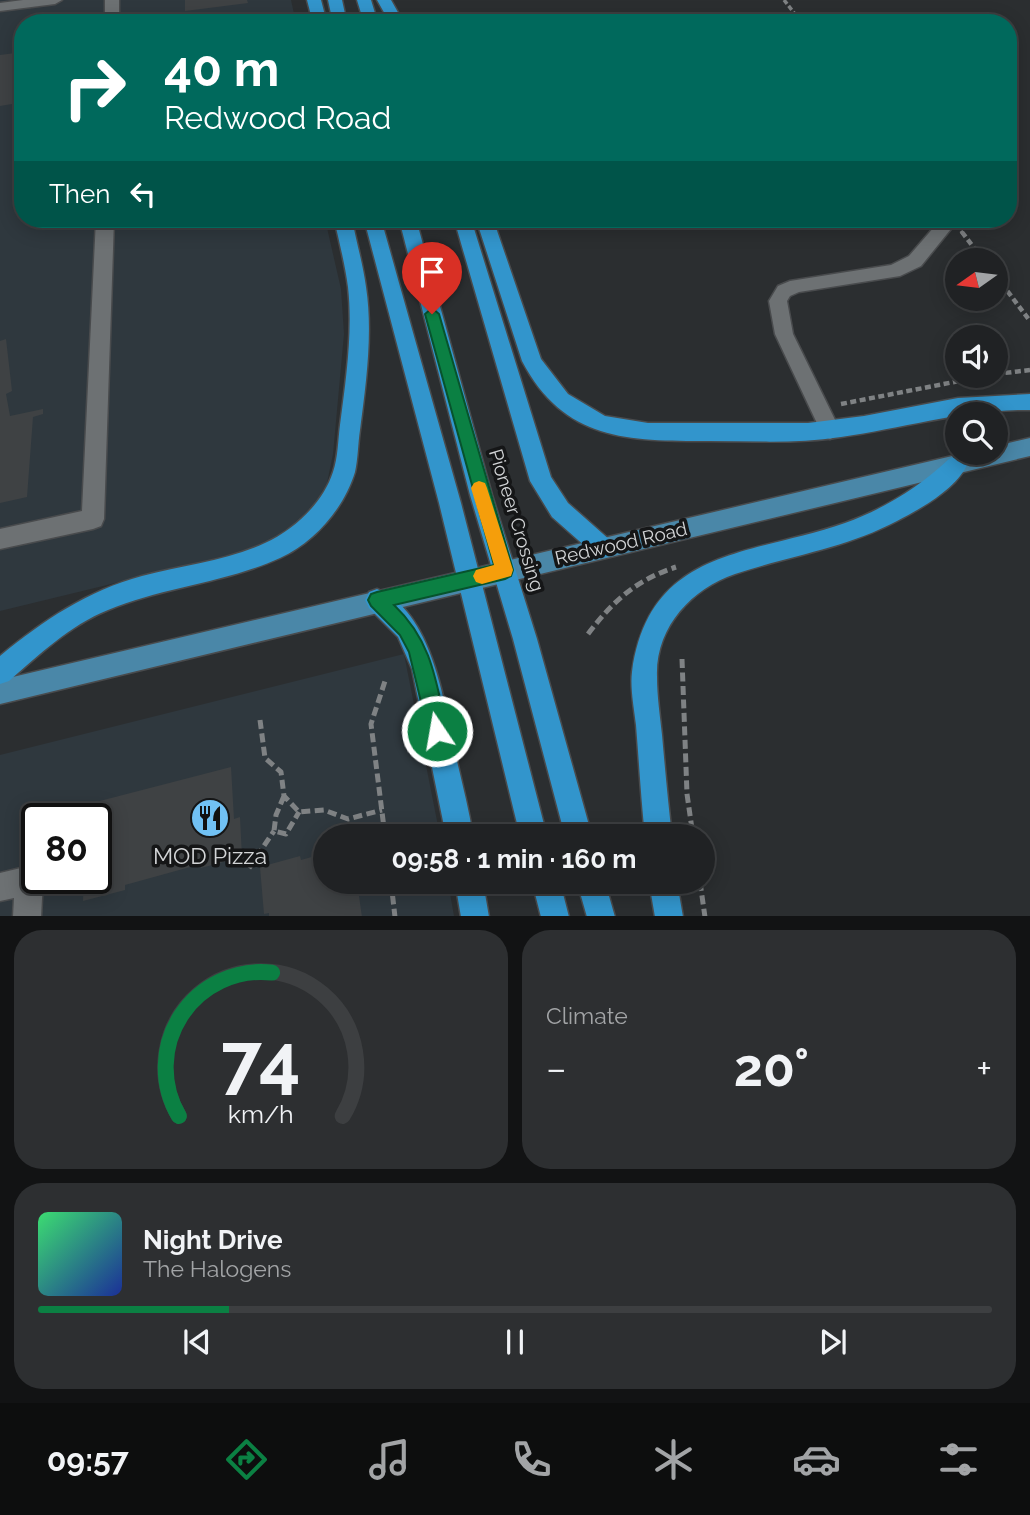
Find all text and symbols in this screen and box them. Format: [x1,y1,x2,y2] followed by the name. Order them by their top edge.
[164,40,279,97] text: 40 m
[49,42,140,133] icon: right
[164,99,391,136] text: Redwood Road
[124,175,162,213] icon: left
[49,179,110,209] text: Then
[402,242,462,314] pin
[945,248,1008,312] north arrow
[945,248,1008,465] map controls
[413,253,451,291] icon: arrive
[945,325,1008,388] button: sound
[945,402,1008,465] button: search
[485,446,549,594] street label: Pioneer Crossing
[553,517,689,569] street label: Redwood Road
[400,694,474,768] position arrow
[189,797,231,839] restaurant icon: MOD Pizza
[21,803,112,894] speed limit sign: 80
[153,842,267,869] place label: MOD Pizza
[391,844,637,874] text: 09:58 · 1 min · 160 m
[546,1002,628,1029] text: Climate
[221,1018,301,1103] text: 74
[734,1037,809,1098] text: 20°
[546,1046,566,1091] text: −
[976,1046,992,1091] text: +
[228,1098,294,1128] text: km/h
[143,1225,282,1255] text: Night Drive
[143,1255,291,1282] text: The Halogens
[178,1323,216,1361] icon: previous
[496,1323,534,1361] icon: pause
[814,1323,852,1361] icon: next
[222,1435,271,1484] icon: directions
[365,1435,414,1484] icon: music
[507,1435,556,1484] icon: phone
[649,1435,698,1484] icon: climate
[792,1435,841,1484] icon: car
[934,1435,983,1484] icon: filters
[47,1441,129,1478] text: 09:57

